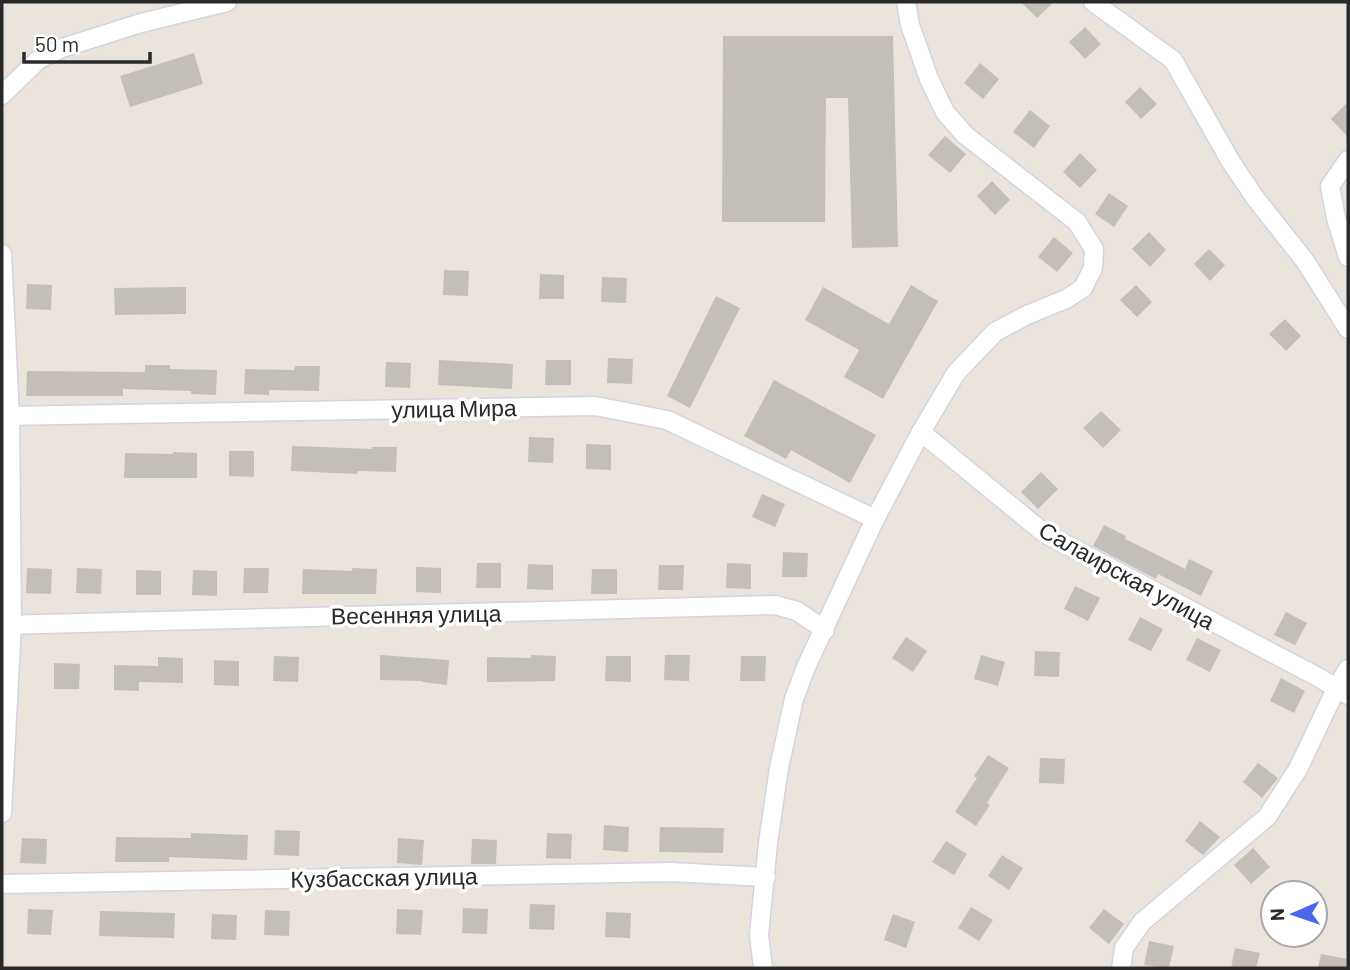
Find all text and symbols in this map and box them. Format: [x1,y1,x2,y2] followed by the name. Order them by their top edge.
[24,21,150,65] scale bar
[35,31,79,56] text: 50 m
[391,393,517,423] street label: улица Мира
[1034,515,1220,635] street label: Салаирская улица
[330,599,502,629] street label: Весенняя улица
[290,861,478,893] street label: Кузбасская улица
[1259,879,1329,949] north arrow
[1265,908,1288,921] text: N

